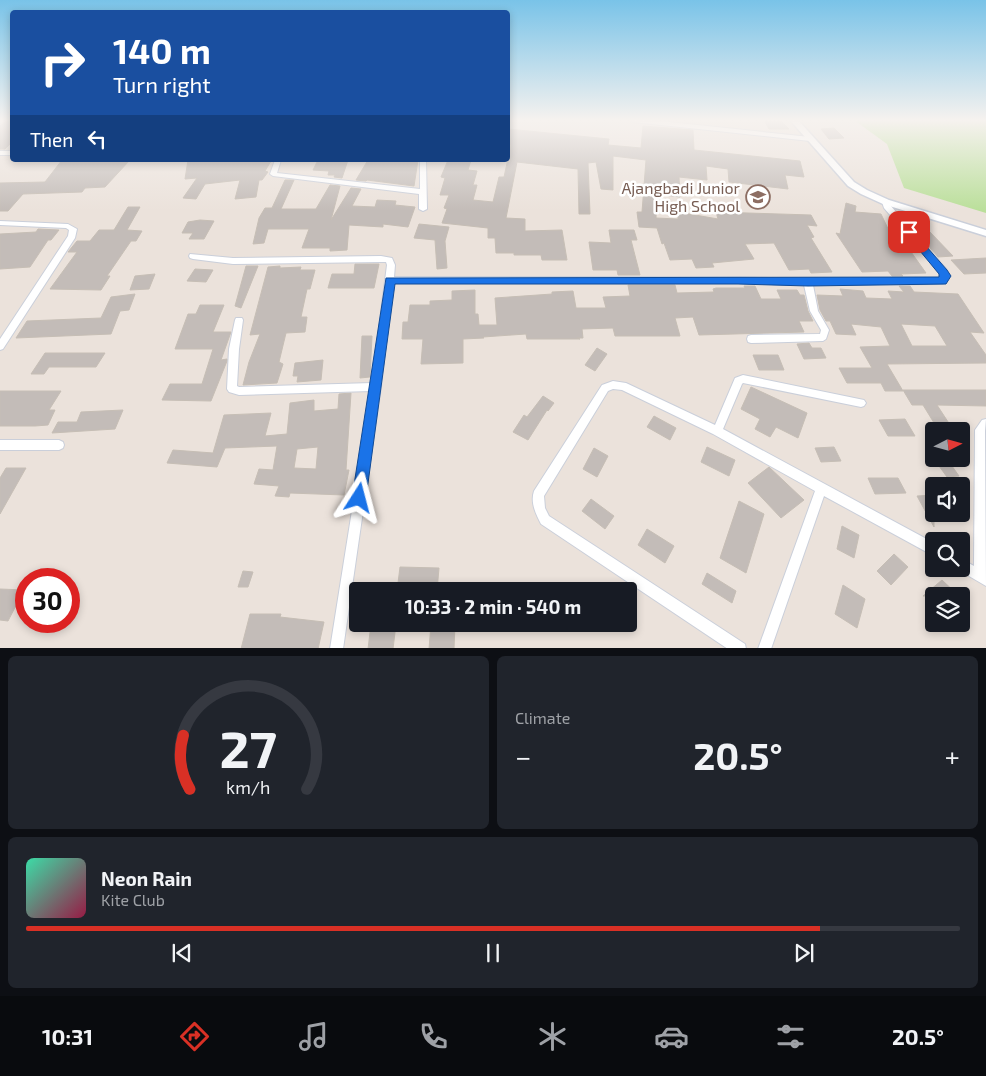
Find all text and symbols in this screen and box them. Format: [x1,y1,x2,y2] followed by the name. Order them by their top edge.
[113,29,211,71] text: 140 m
[30,30,95,95] icon: right
[113,71,211,97] text: Turn right
[83,125,111,153] icon: left
[30,128,73,151] text: Then
[621,178,741,215] place label: Ajangbadi Junior High School
[745,184,771,210] school or university icon: Ajangbadi Junior High School
[888,211,930,253] pin
[895,218,923,246] icon: arrive
[925,422,970,468] north arrow
[925,422,970,632] map controls
[332,471,384,523] position arrow
[925,477,970,522] button: sound
[925,532,970,577] button: search
[15,568,80,633] speed limit sign: 30
[925,587,970,632] button: layers
[405,595,581,618] text: 10:33 · 2 min · 540 m
[515,708,570,727] text: Climate
[220,716,277,778] text: 27
[693,732,783,778] text: 20.5°
[515,739,531,773] text: −
[945,739,960,773] text: +
[226,776,271,798] text: km/h
[101,867,192,890] text: Neon Rain
[101,890,165,909] text: Kite Club
[168,939,196,967] icon: previous
[479,939,507,967] icon: pause
[790,939,818,967] icon: next
[177,1019,212,1054] icon: directions
[296,1019,331,1054] icon: music
[416,1019,451,1054] icon: phone
[535,1019,570,1054] icon: climate
[654,1019,689,1054] icon: car
[773,1019,808,1054] icon: filters
[42,1023,93,1049] text: 10:31
[892,1023,944,1049] text: 20.5°

